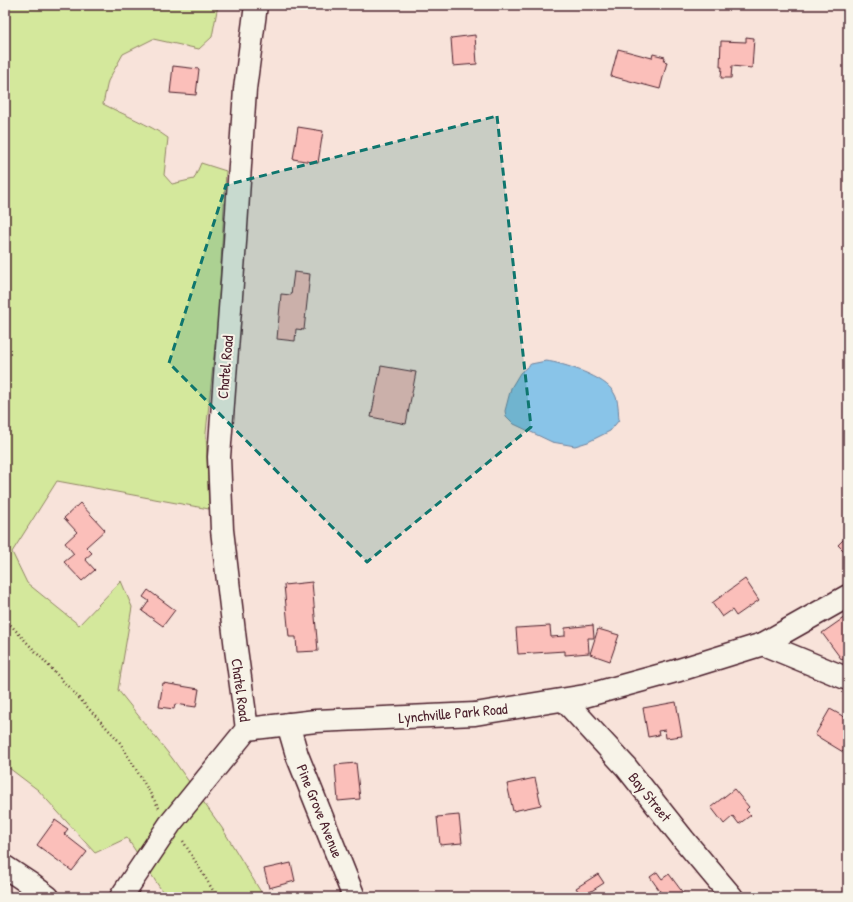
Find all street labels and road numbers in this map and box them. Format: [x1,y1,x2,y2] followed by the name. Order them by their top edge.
[212,334,238,400] street label: Chatel Road
[226,657,256,723] street label: Chatel Road
[398,698,508,728] street label: Lynchville Park Road
[292,761,348,861] street label: Pine Grove Avenue
[624,768,677,827] street label: Bay Street

